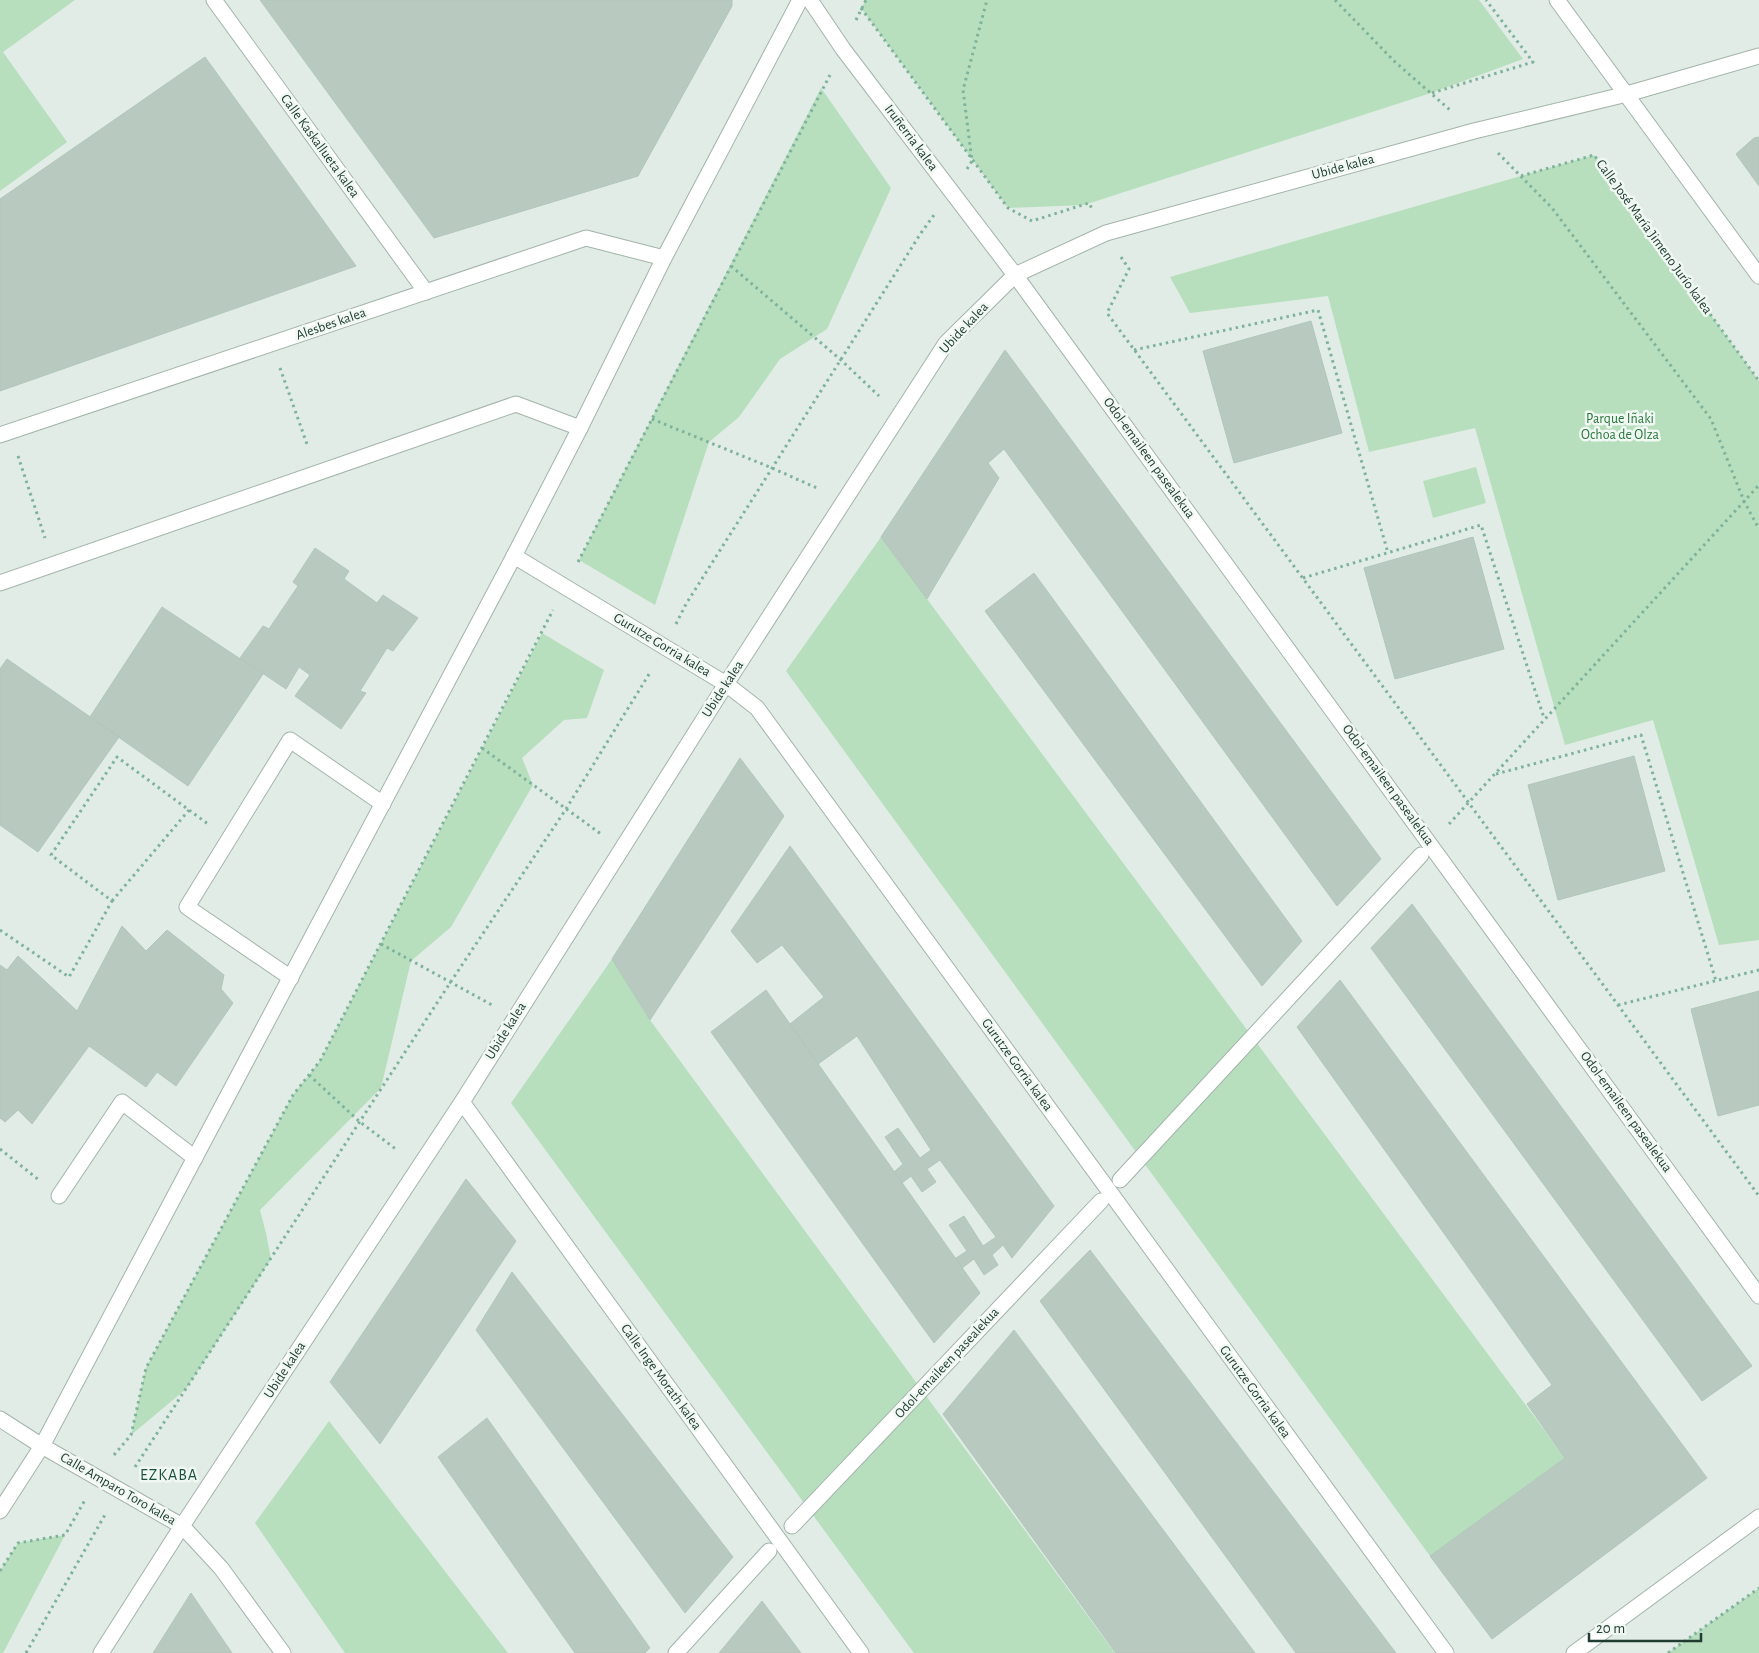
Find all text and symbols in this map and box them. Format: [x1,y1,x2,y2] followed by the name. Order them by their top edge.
[278,92,362,201] street label: Calle Kaskallueta kalea
[882,102,941,174] street label: Iruñerria kalea
[1310,152,1376,182] street label: Ubide kalea
[1593,157,1715,317] street label: Calle José María Jimeno Jurío kalea
[937,299,991,356] street label: Ubide kalea
[294,305,368,343] street label: Alesbes kalea
[1100,395,1198,522] street label: Odol-emaileen pasealekua
[1581,412,1659,442] park label: Parque Iñaki Ochoa de Olza
[611,611,713,680] street label: Gurutze Gorria kalea
[700,658,747,720] street label: Ubide kalea
[1339,722,1437,849] street label: Odol-emaileen pasealekua
[483,1000,529,1062] street label: Ubide kalea
[979,1016,1055,1114] street label: Gurutze Gorria kalea
[1577,1049,1675,1176] street label: Odol-emaileen pasealekua
[892,1305,1002,1421] street label: Odol-emaileen pasealekua
[618,1321,704,1433] street label: Calle Inge Morath kalea
[262,1339,309,1401] street label: Ubide kalea
[1217,1343,1293,1441] street label: Gurutze Gorria kalea
[58,1450,179,1528] street label: Calle Amparo Toro kalea
[140,1467,198,1483] district label: EZKABA
[1589,1610,1702,1642] scale bar
[1596,1621,1625,1636] text: 20 m

